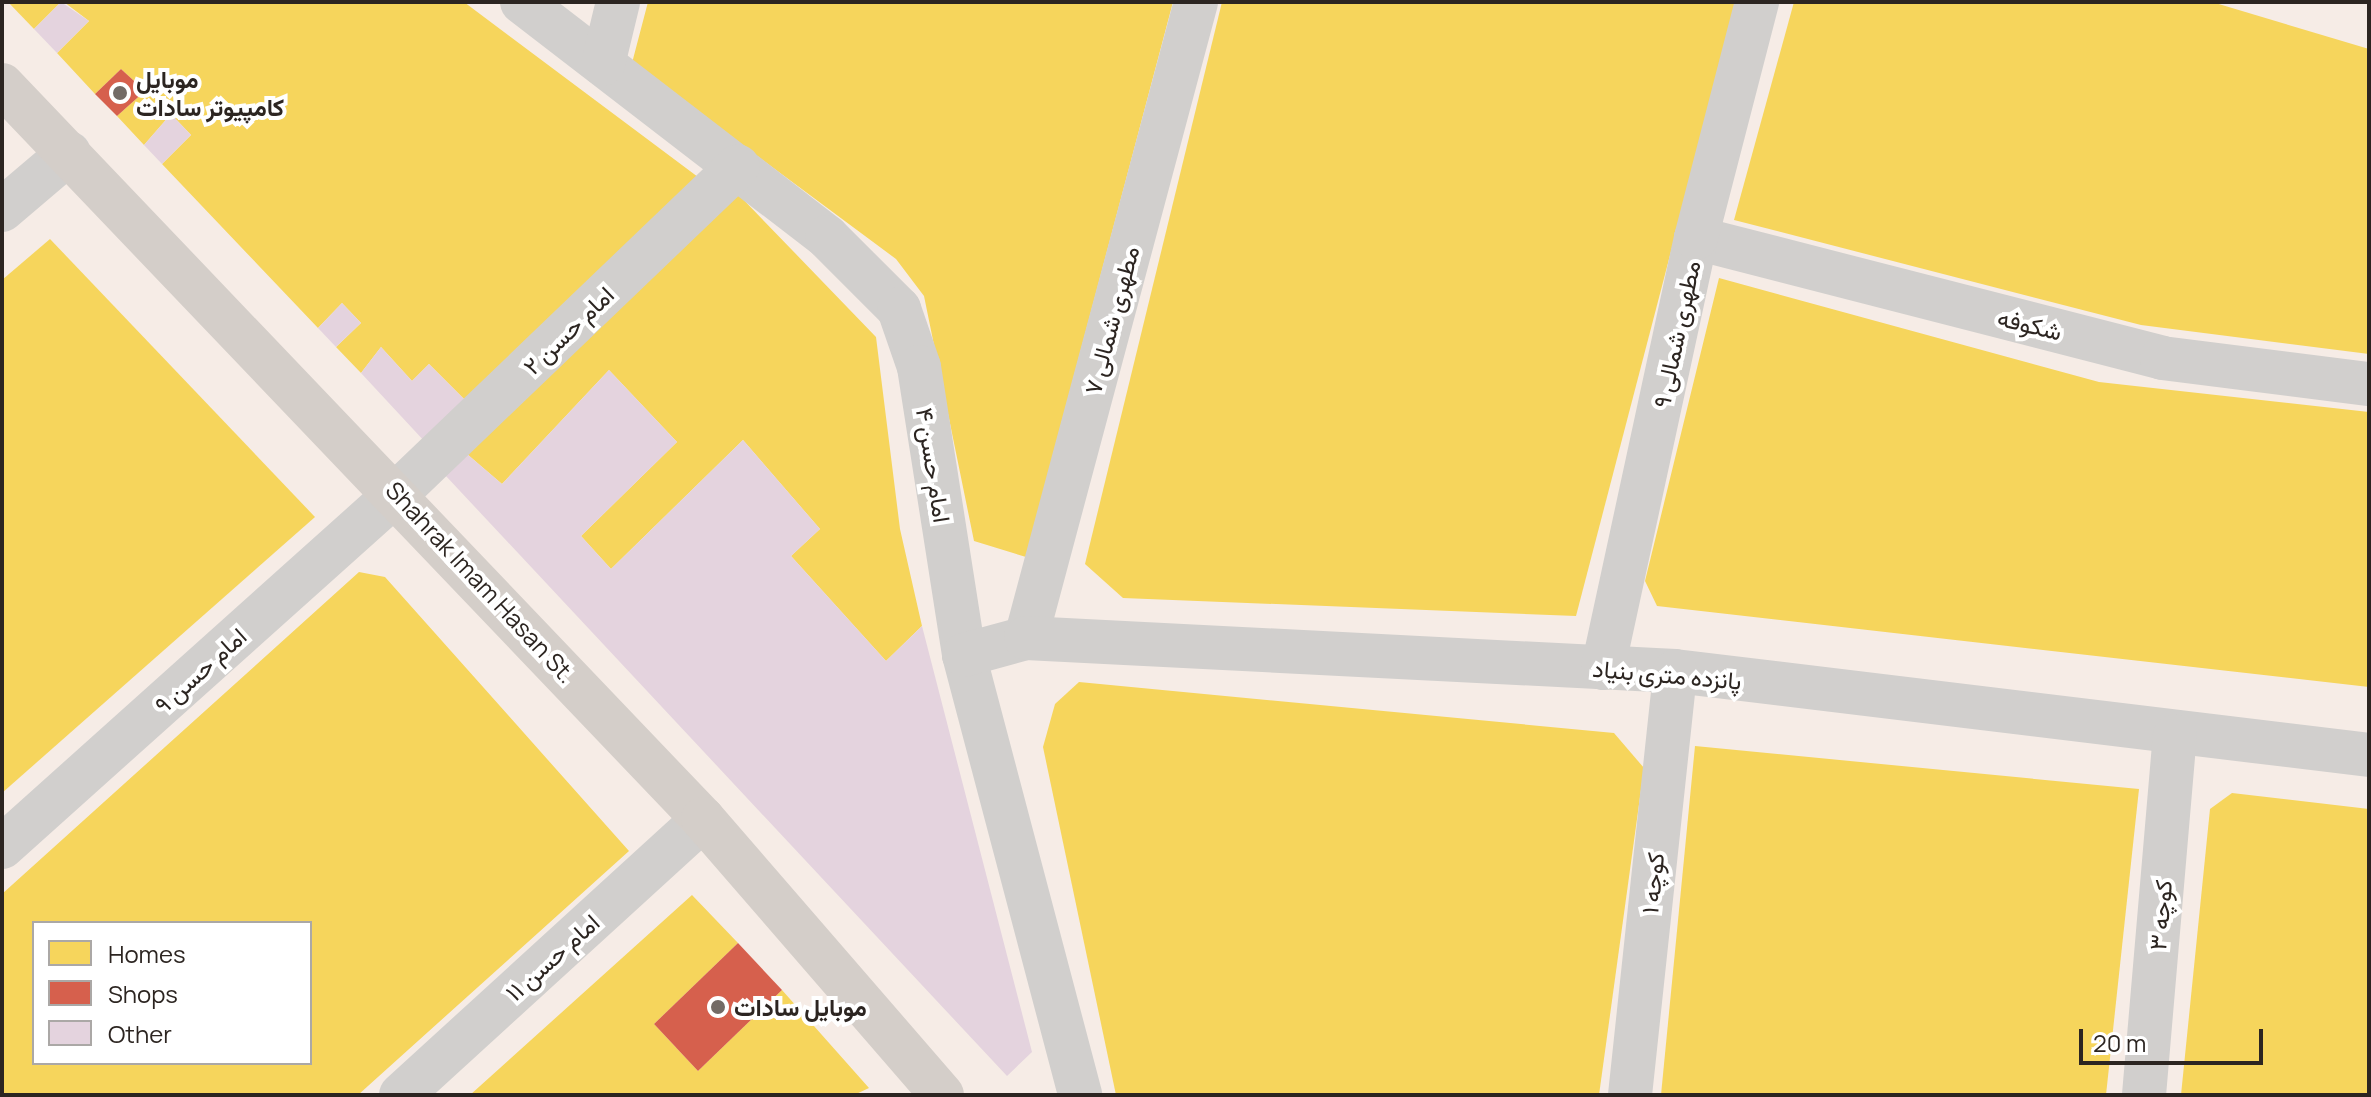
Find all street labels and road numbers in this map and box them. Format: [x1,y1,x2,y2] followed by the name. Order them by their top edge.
[1077,243,1145,397] street label: مطهری شمالی ۷
[1646,258,1706,410] street label: مطهری شمالی ۹
[517,280,619,380] street label: امام حسن ۲
[1995,302,2065,346] street label: شکوفه
[911,406,957,524] street label: امام حسن ۴
[380,475,582,689] street label: Shahrak Imam Hasan St.
[148,621,252,719] street label: امام حسن ۹
[1591,653,1743,695] street label: پانزده متری بنیاد
[1634,851,1670,915] street label: کوچه ۱
[2143,879,2177,951] street label: کوچه ۳
[499,907,605,1007] street label: امام حسن ۱۱

